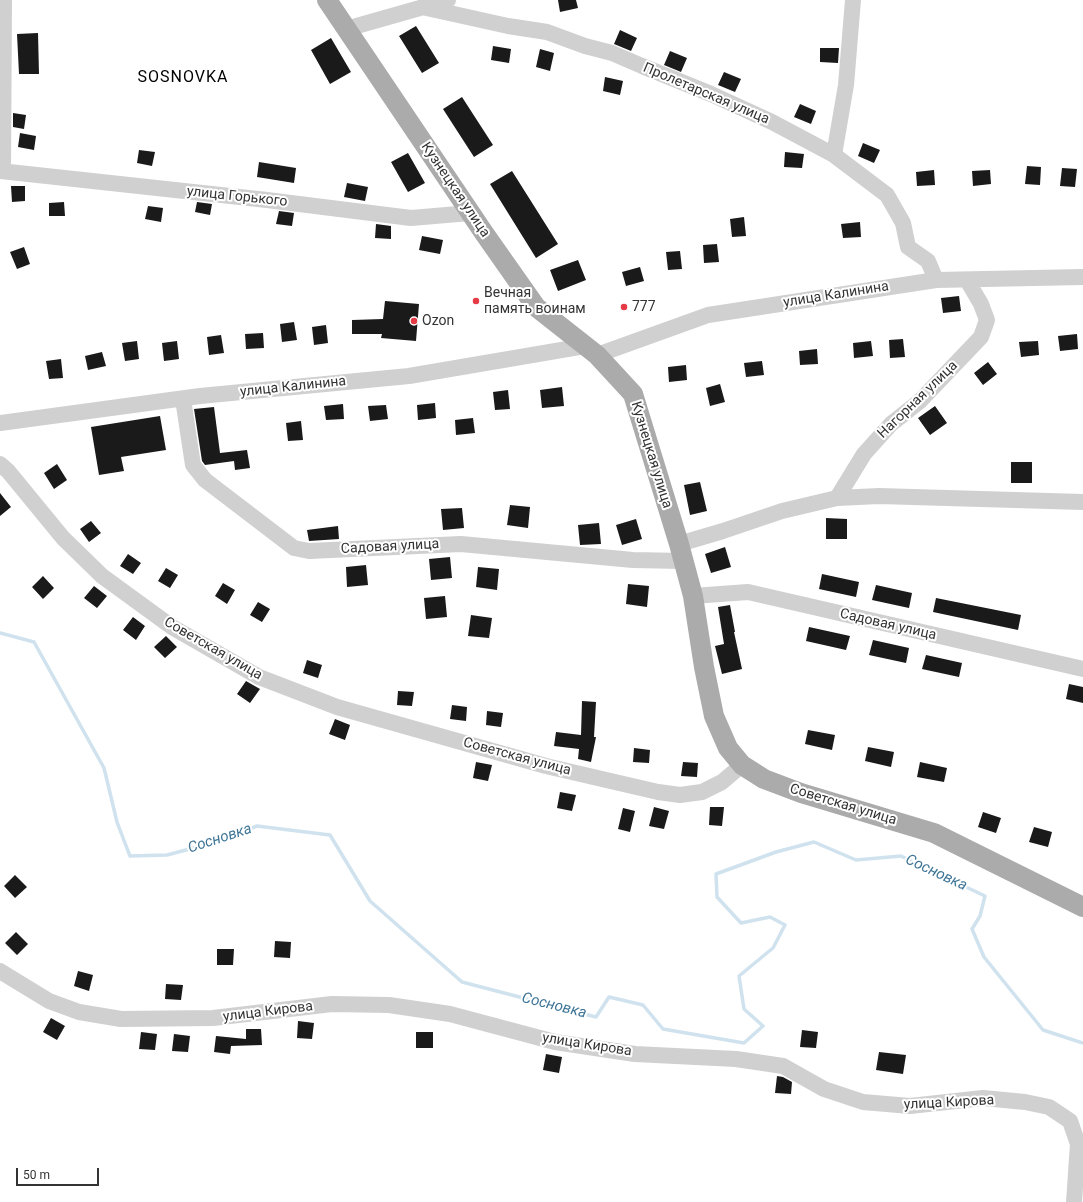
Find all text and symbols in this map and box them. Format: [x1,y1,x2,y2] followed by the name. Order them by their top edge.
[640,60,772,128] street label: Пролетарская улица
[138,68,228,88] district label: SOSNOVKA
[417,139,493,241] street label: Кузнецкая улица
[186,183,288,211] street label: улица Горького
[782,278,890,312] street label: улица Калинина
[484,285,586,318] place label: Вечная память воинам
[471,296,481,306] marker: Вечная память воинам
[632,299,656,315] place label: 777
[619,302,629,312] marker: 777
[422,313,454,329] place label: Ozon
[409,316,419,326] marker: Ozon
[875,358,961,442] street label: Нагорная улица
[239,373,347,401] street label: улица Калинина
[627,399,675,511] street label: Кузнецкая улица
[340,536,440,558] street label: Садовая улица
[838,606,938,644] street label: Садовая улица
[161,614,265,684] street label: Советская улица
[461,735,573,779] street label: Советская улица
[788,781,898,829] street label: Советская улица
[186,820,254,858] water label: Сосновка
[902,851,970,895] water label: Сосновка
[520,989,588,1023] water label: Сосновка
[222,998,314,1026] street label: улица Кирова
[541,1030,633,1060] street label: улица Кирова
[903,1092,995,1114] street label: улица Кирова
[18,1160,101,1186] scale bar
[23,1168,50,1182] text: 50 m

